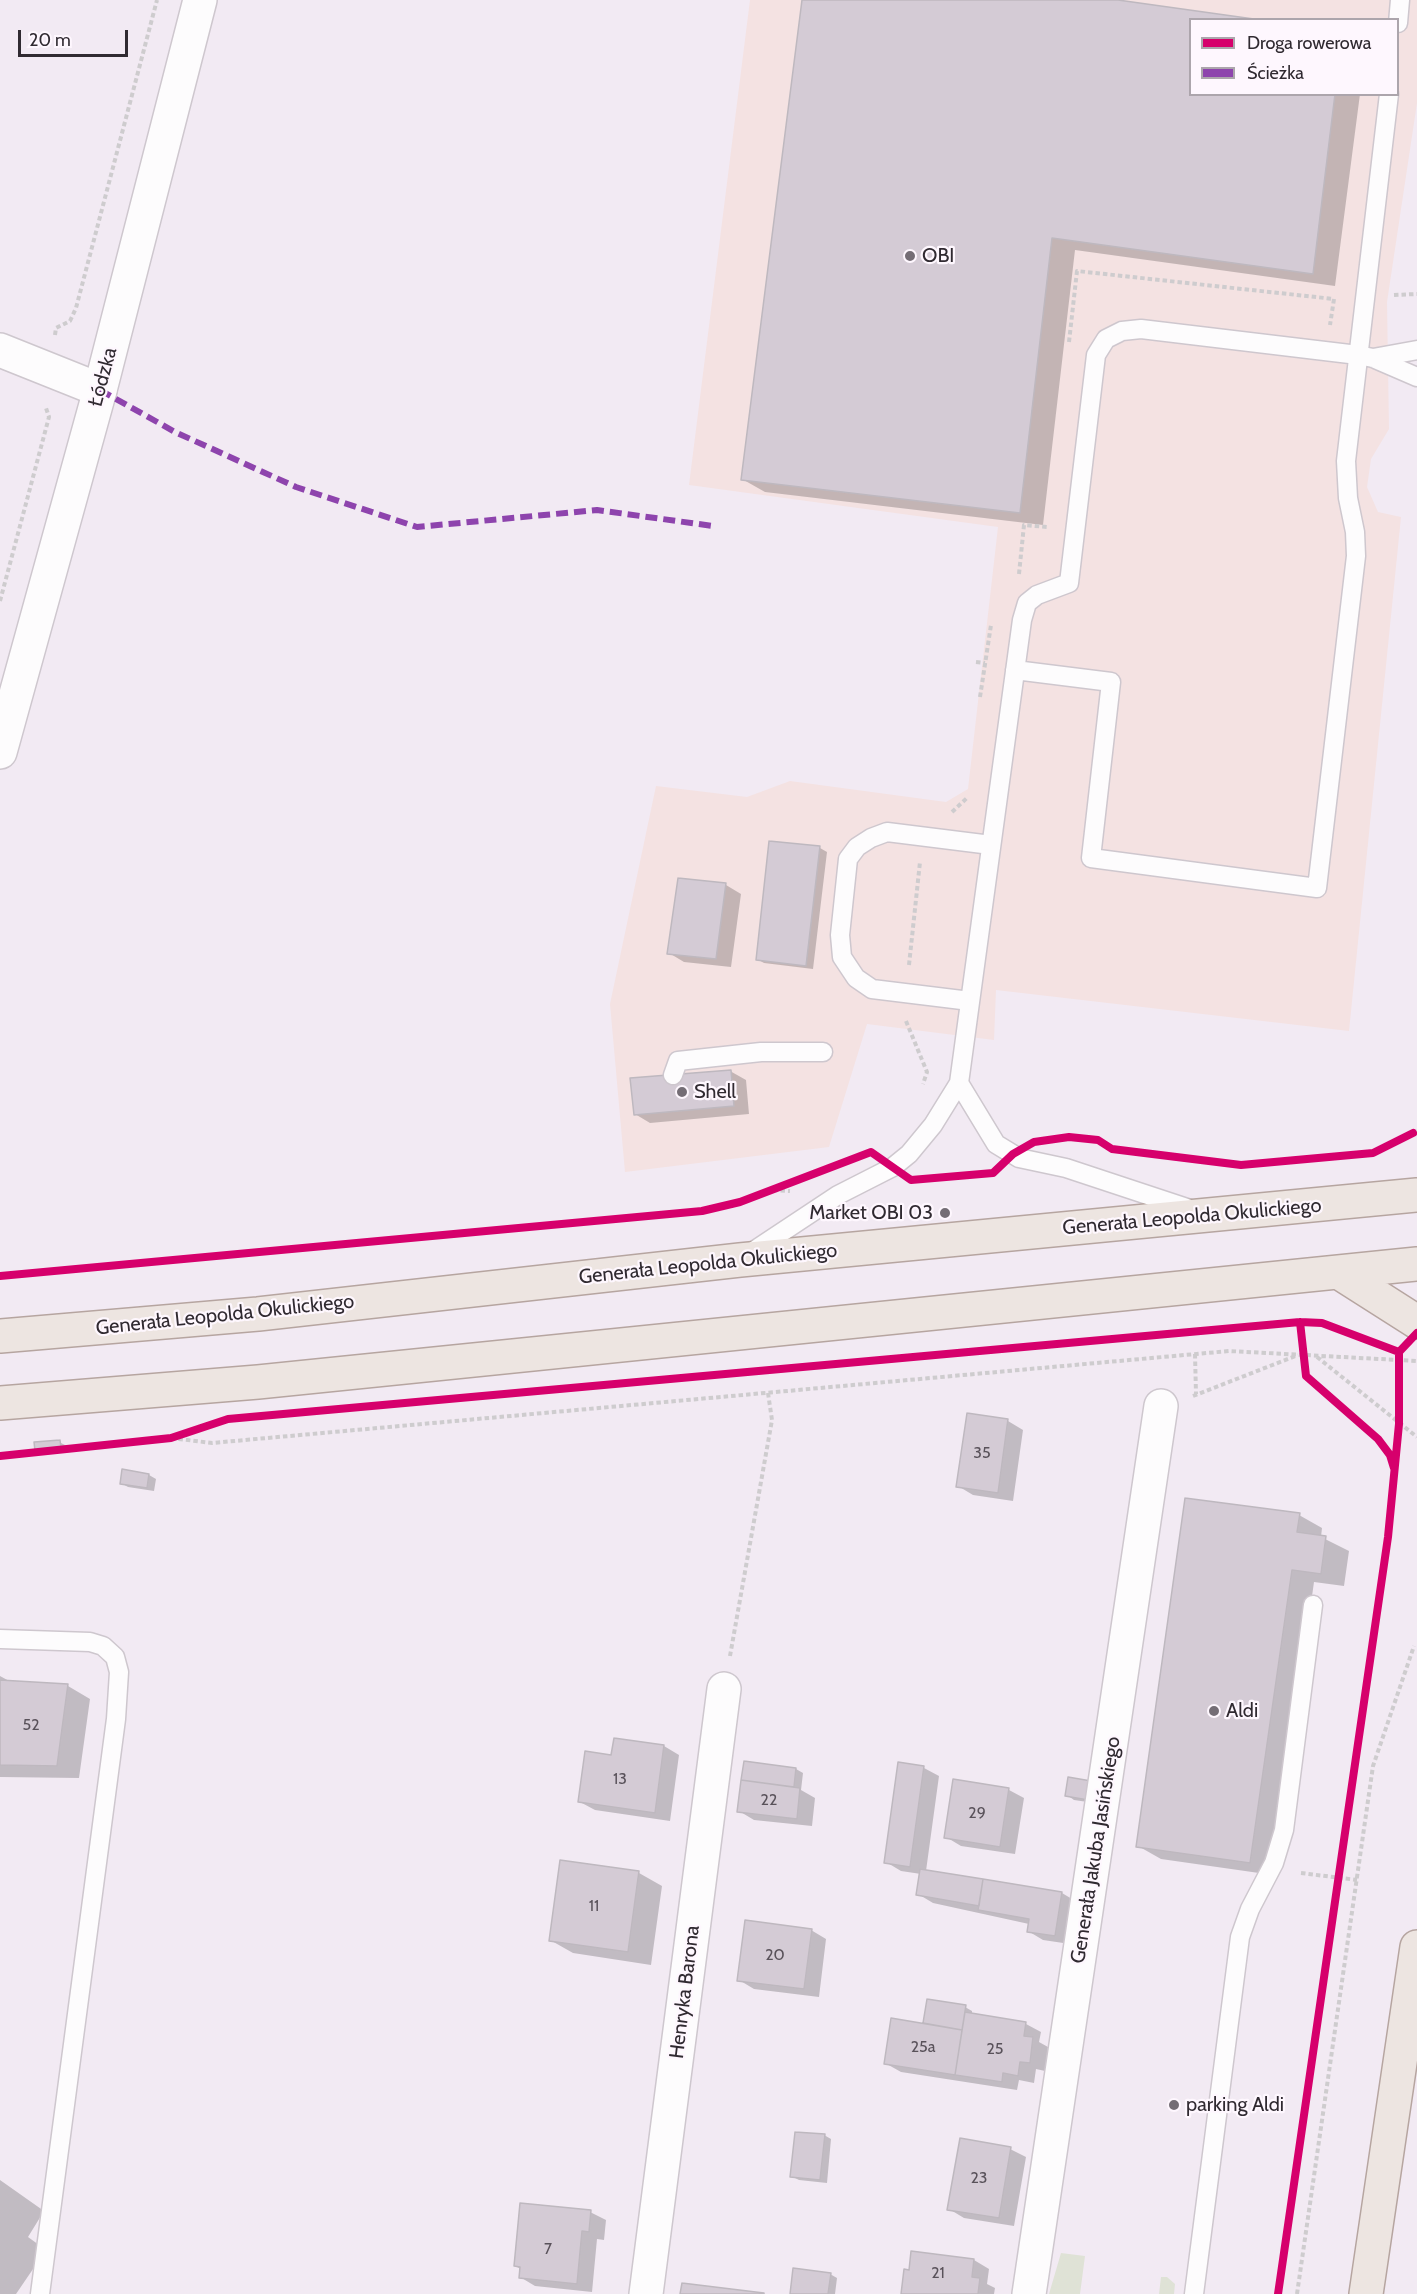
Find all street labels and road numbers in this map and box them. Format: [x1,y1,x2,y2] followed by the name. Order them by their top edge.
[84,345,122,409] street label: Łódzka
[1062,1194,1322,1240] street label: Generała Leopolda Okulickiego
[578,1238,838,1290] street label: Generała Leopolda Okulickiego
[95,1289,355,1341] street label: Generała Leopolda Okulickiego
[1066,1735,1126,1965] street label: Generała Jakuba Jasińskiego
[665,1924,705,2060] street label: Henryka Barona

